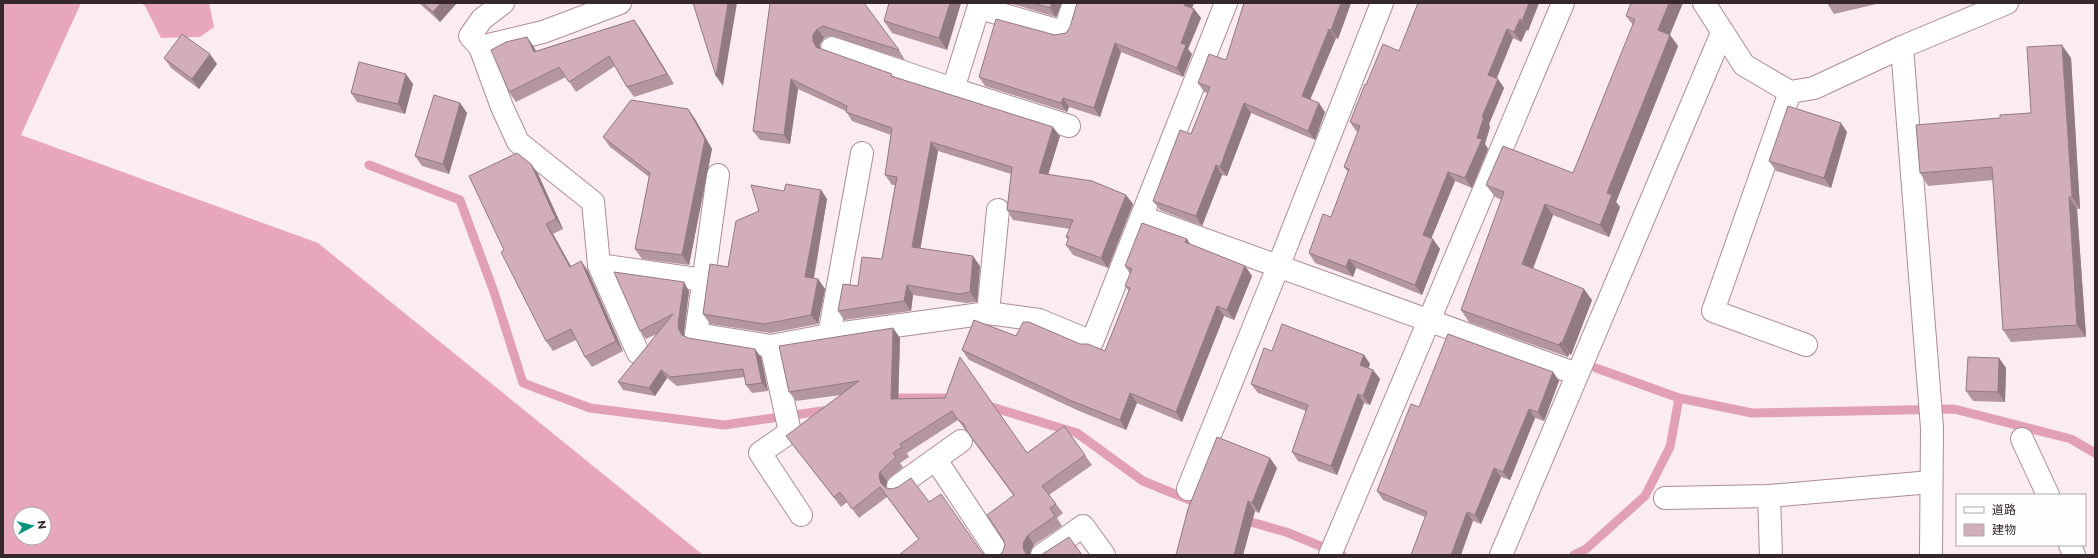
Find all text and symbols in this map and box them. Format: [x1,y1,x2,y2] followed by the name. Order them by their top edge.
[1956,494,2086,546] legend
[1992,502,2016,517] text: 道路
[12,506,52,546] north arrow
[34,520,49,530] text: N
[1992,522,2016,537] text: 建物

